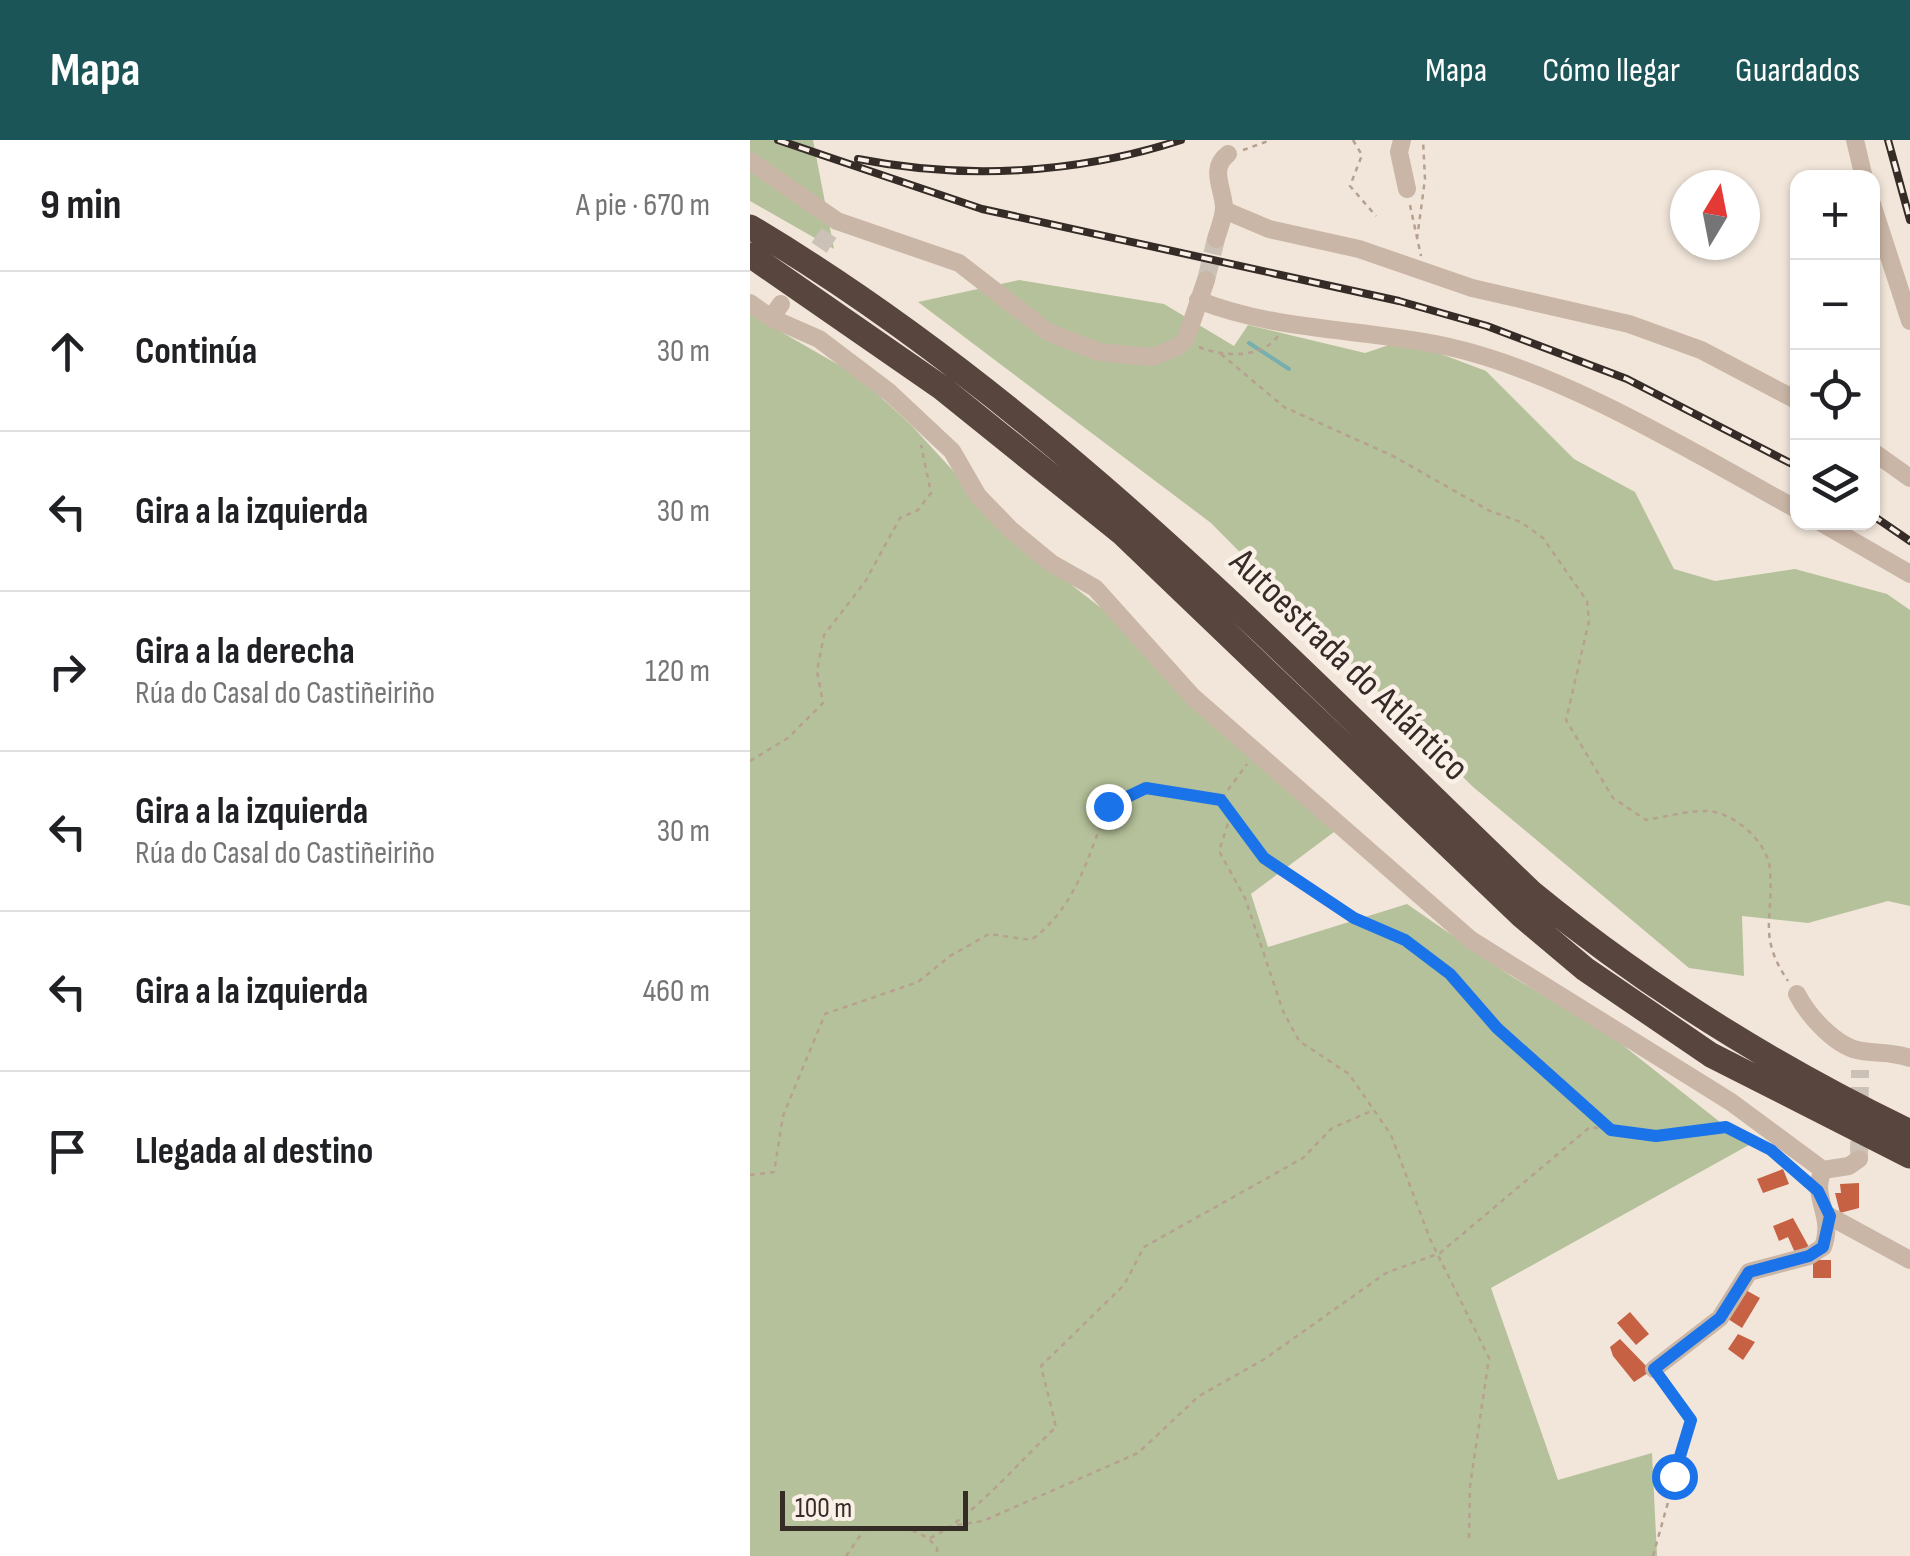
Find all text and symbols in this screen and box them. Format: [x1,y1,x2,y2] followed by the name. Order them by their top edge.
[50,42,140,99] text: Mapa
[1425,49,1487,92] text: Mapa
[1542,49,1680,92] text: Cómo llegar
[1735,49,1860,92] text: Guardados
[1670,170,1760,260] north arrow
[1790,170,1880,530] map controls
[1790,170,1880,260] button: +
[40,180,122,231] text: 9 min
[576,186,710,225] text: A pie · 670 m
[1790,260,1880,350] button: −
[40,324,95,379] icon: ahead
[135,329,257,374] text: Continúa
[657,332,710,371] text: 30 m
[1790,350,1880,440] button: locate
[1790,440,1880,530] button: layers
[40,484,95,539] icon: left
[135,489,368,534] text: Gira a la izquierda
[657,492,710,531] text: 30 m
[1220,539,1478,790] street label: Autoestrada do Atlántico
[135,629,355,674] text: Gira a la derecha
[40,644,95,699] icon: right
[645,652,710,691] text: 120 m
[135,674,435,713] text: Rúa do Casal do Castiñeiriño
[1086,784,1132,830] route end
[135,789,368,834] text: Gira a la izquierda
[40,804,95,859] icon: left
[657,812,710,851] text: 30 m
[135,834,435,873] text: Rúa do Casal do Castiñeiriño
[40,964,95,1019] icon: left
[135,969,368,1014] text: Gira a la izquierda
[643,972,710,1011] text: 460 m
[40,1124,95,1179] icon: arrive
[135,1129,373,1174] text: Llegada al destino
[1652,1454,1698,1500] route start
[780,1486,968,1530] scale bar
[795,1492,852,1525] text: 100 m

